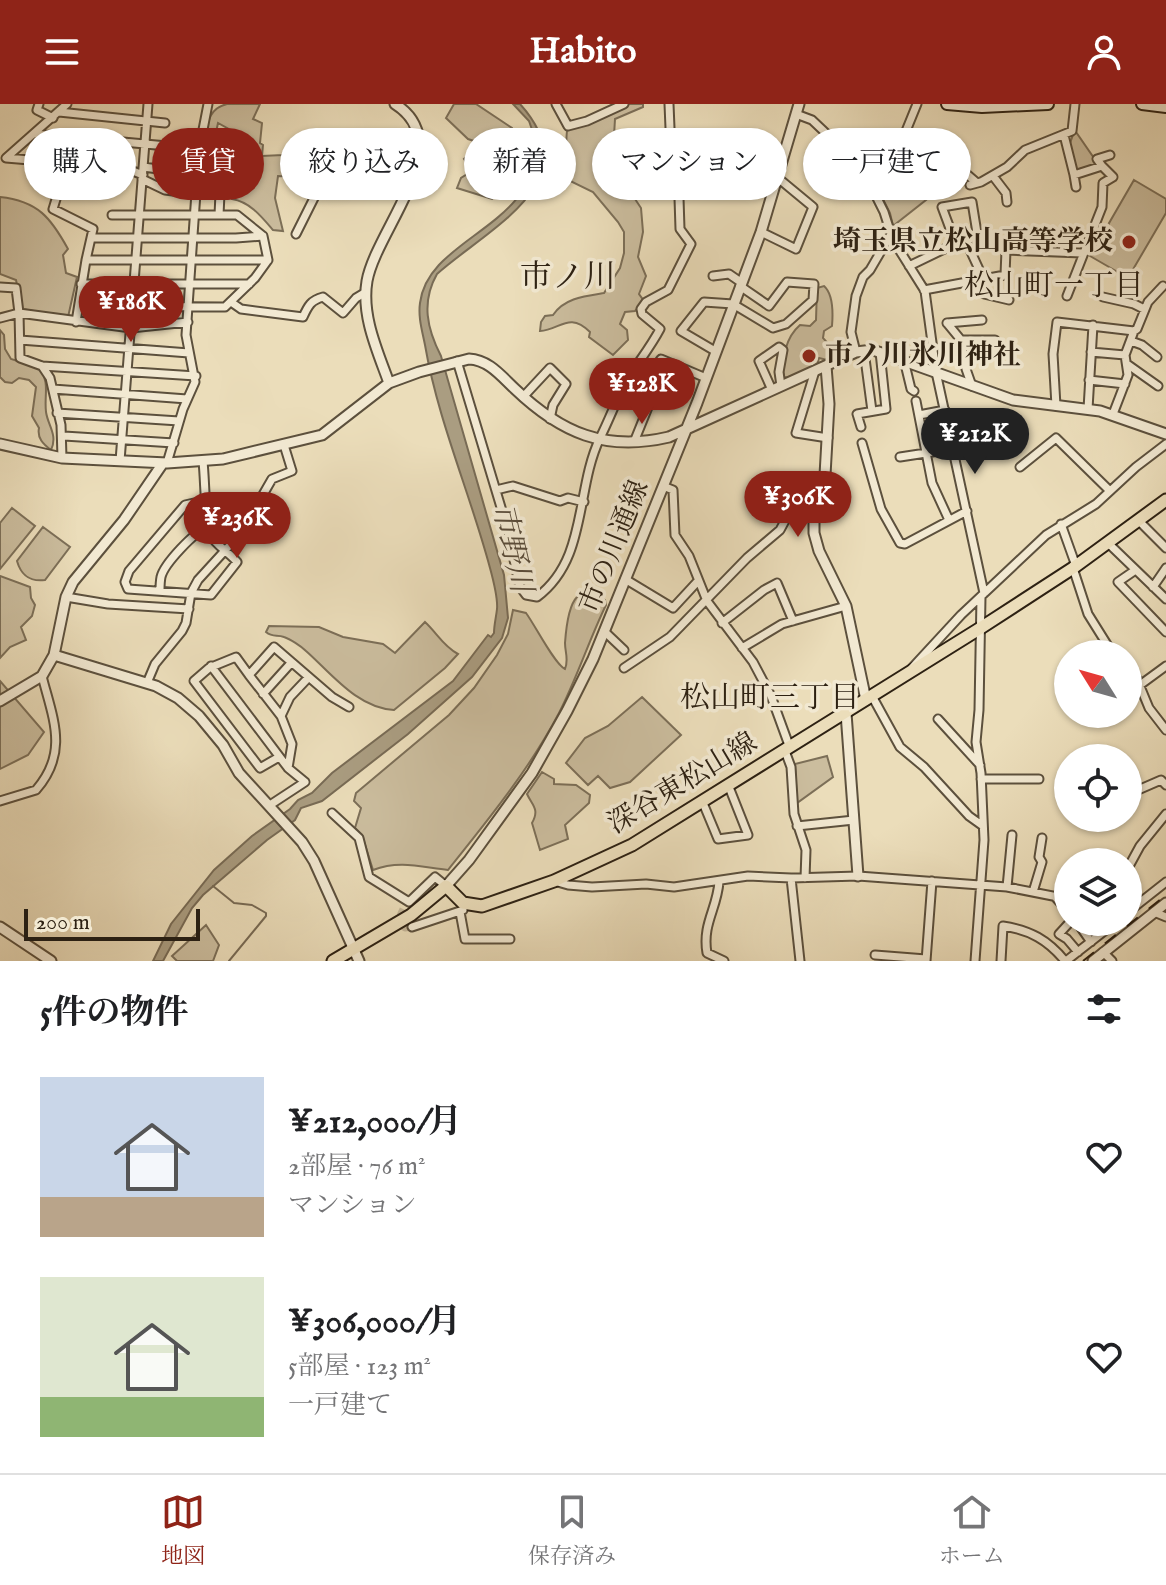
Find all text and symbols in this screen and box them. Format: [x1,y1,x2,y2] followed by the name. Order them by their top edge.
[530,29,636,75] text: Habito
[40,30,84,74] icon: menu
[1082,30,1126,74] icon: person
[24,128,136,200] chip: 購入
[152,128,264,200] chip: 賃貸
[280,128,448,200] chip: 絞り込み
[464,128,576,200] chip: 新着
[592,128,787,200] chip: マンション
[803,128,971,200] chip: 一戸建て
[833,225,1113,260] place label: 埼玉県立松山高等学校
[1120,233,1138,251] marker: 埼玉県立松山高等学校
[520,258,616,299] district label: 市ノ川
[964,268,1144,306] district label: 松山町一丁目
[75,276,187,344] pin: ¥186K
[97,285,165,318] text: ¥186K
[825,339,1021,374] place label: 市ノ川氷川神社
[800,347,818,365] marker: 市ノ川氷川神社
[586,358,698,426] pin: ¥128K
[607,367,677,400] text: ¥128K
[919,408,1031,476] pin: ¥212K
[939,417,1011,450] text: ¥212K
[742,471,854,539] pin: ¥306K
[573,476,657,618] street label: 市の川通線
[762,480,834,513] text: ¥306K
[181,492,293,560] pin: ¥236K
[482,500,540,599] water label: 市野川
[202,501,272,534] text: ¥236K
[1054,640,1142,728] north arrow
[1054,640,1142,936] map controls
[680,680,860,718] district label: 松山町三丁目
[602,726,764,842] street label: 深谷東松山線
[1054,744,1142,832] button: locate
[1054,848,1142,936] button: layers
[24,905,200,941] scale bar
[36,909,90,937] text: 200 m
[1082,987,1126,1031] icon: filters
[40,992,188,1035] text: 5件の物件
[288,1101,462,1144] text: ¥212,000/月
[104,1109,200,1205] icon: home
[1082,1135,1126,1179] icon: heart
[288,1150,425,1183] text: 2部屋 · 76 m²
[288,1189,417,1222] text: マンション
[288,1301,461,1344] text: ¥306,000/月
[104,1309,200,1405] icon: home
[1082,1335,1126,1379] icon: heart
[288,1350,431,1383] text: 5部屋 · 123 m²
[288,1389,392,1422] text: 一戸建て
[161,1490,205,1571] tab: 地図
[528,1490,616,1571] tab: 保存済み
[939,1490,1005,1571] tab: ホーム

